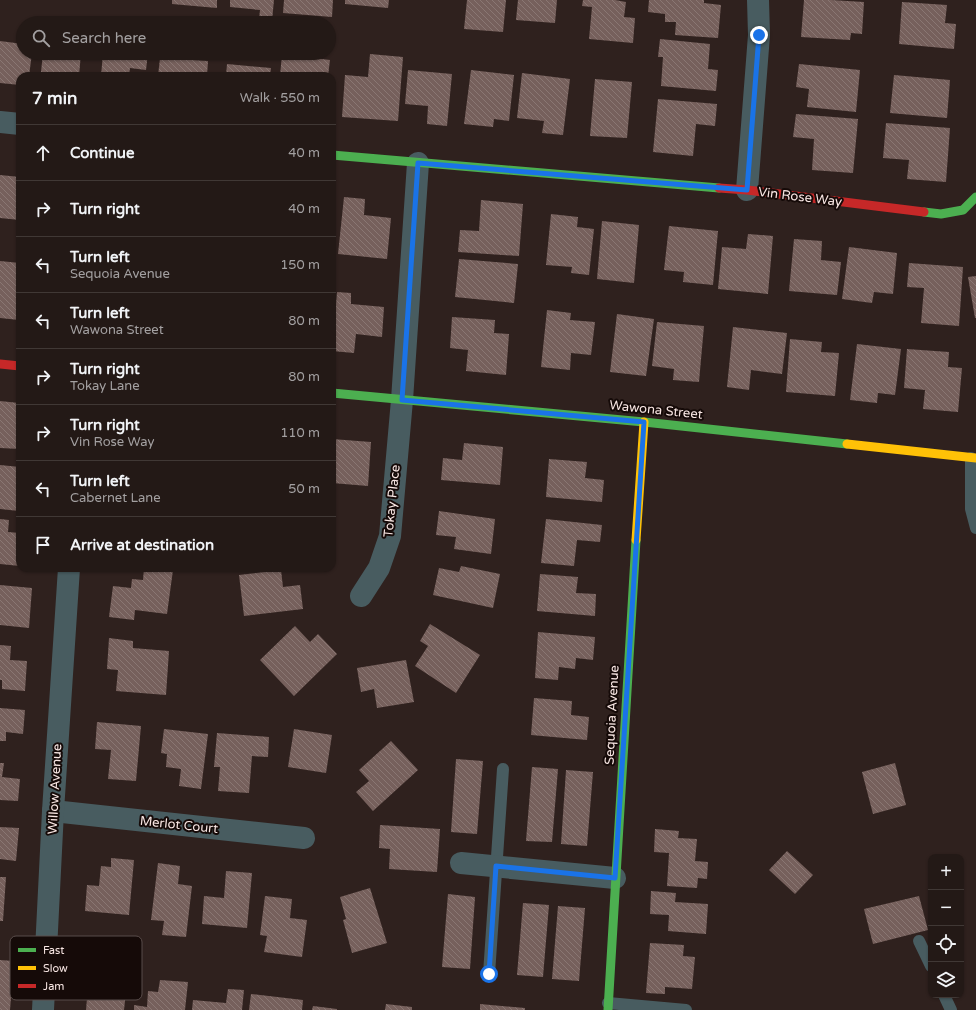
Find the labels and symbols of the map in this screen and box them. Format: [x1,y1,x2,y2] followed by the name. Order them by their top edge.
[750,26,768,44] route end
[757,184,843,210] street label: Vin Rose Way
[609,397,703,423] street label: Wawona Street
[380,464,404,538] street label: Tokay Place
[601,665,623,765] street label: Sequoia Avenue
[45,743,65,835] street label: Willow Avenue
[139,813,219,837] street label: Merlot Court
[10,936,142,1000] legend
[43,944,64,957] text: Fast
[43,962,68,975] text: Slow
[480,965,498,983] route start
[43,980,64,993] text: Jam

